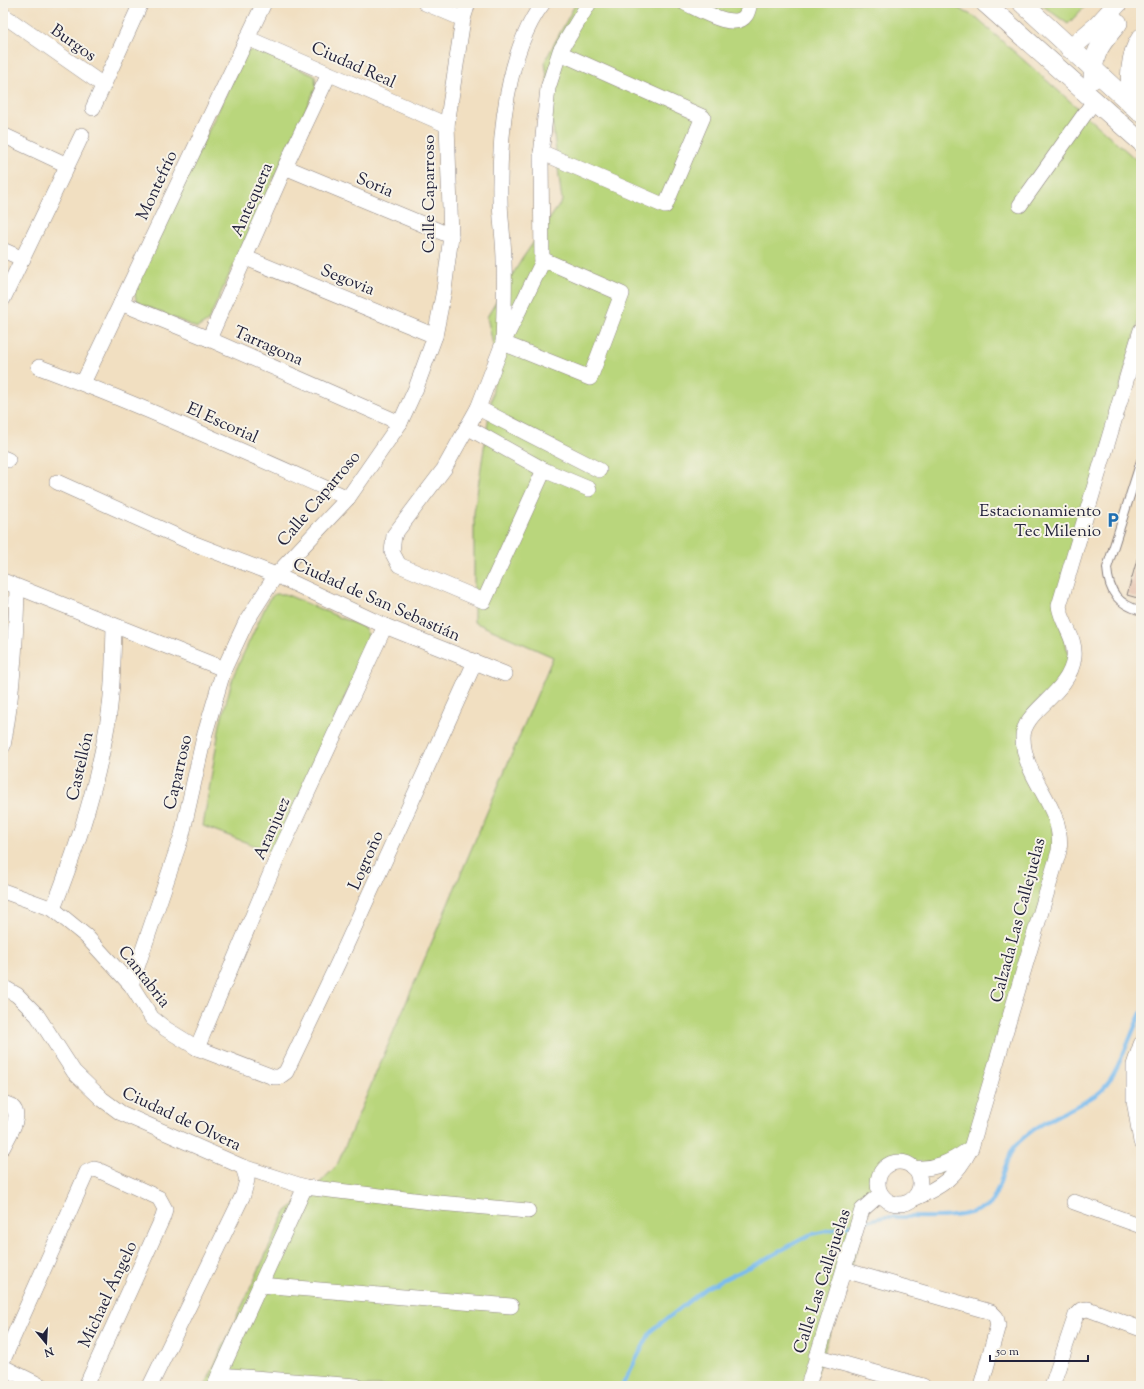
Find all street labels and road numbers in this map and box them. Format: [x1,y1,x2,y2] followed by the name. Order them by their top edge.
[45,19,101,68] street label: Burgos
[307,36,400,95] street label: Ciudad Real
[418,135,442,253] street label: Calle Caparroso
[131,147,184,225] street label: Montefrío
[226,159,280,241] street label: Antequera
[352,167,397,204] street label: Soria
[316,259,378,303] street label: Segovia
[230,321,307,373] street label: Tarragona
[182,397,262,450] street label: El Escorial
[272,446,367,552] street label: Calle Caparroso
[289,553,464,649] street label: Ciudad de San Sebastián
[61,730,101,803] street label: Castellón
[159,733,199,812] street label: Caparroso
[248,794,297,864] street label: Aranjuez
[343,827,391,894] street label: Logroño
[985,835,1053,1006] street label: Calzada Las Callejuelas
[111,941,175,1014] street label: Cantabria
[118,1082,245,1158] street label: Ciudad de Olvera
[788,1206,858,1357] street label: Calle Las Callejuelas
[74,1237,144,1352] street label: Michael Ángelo

